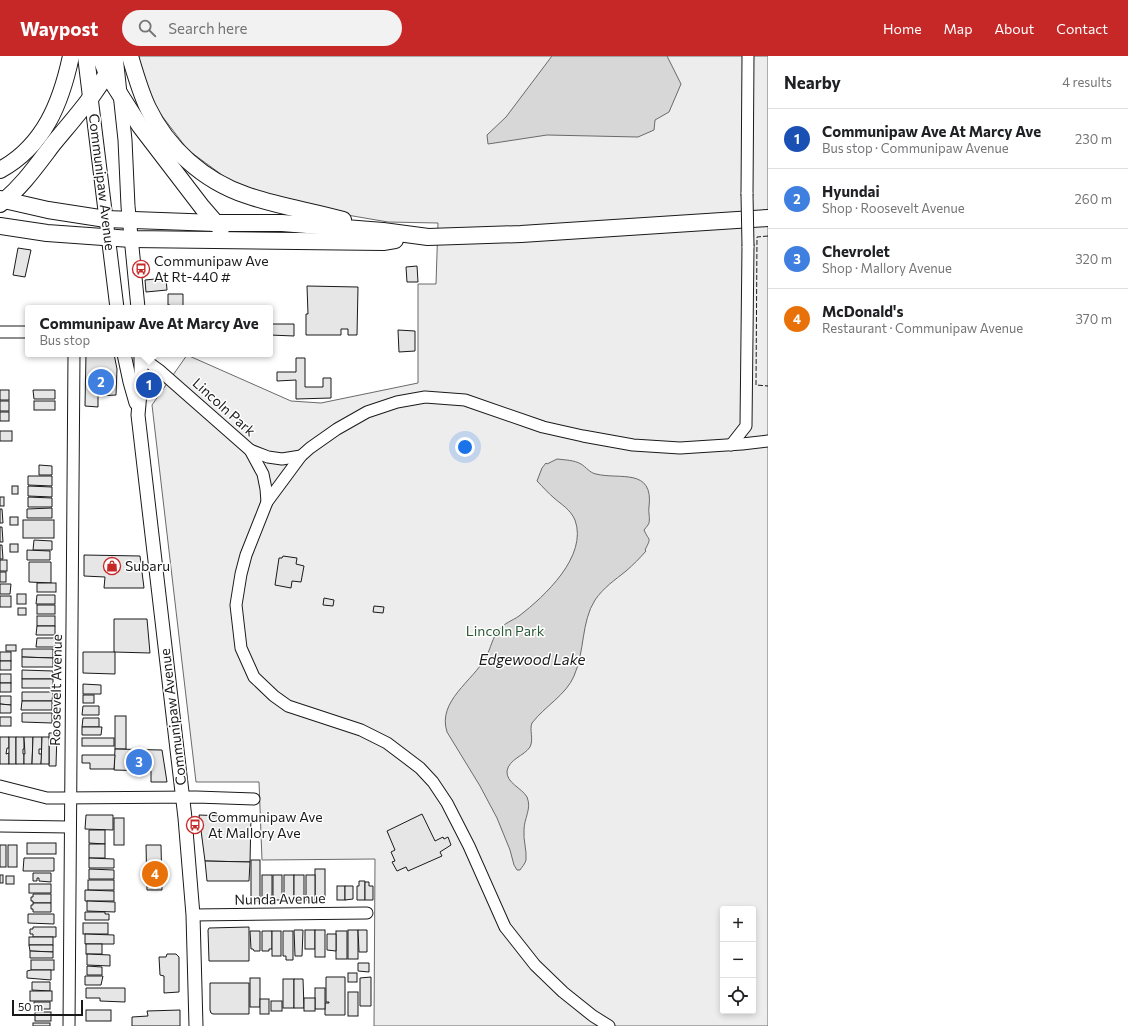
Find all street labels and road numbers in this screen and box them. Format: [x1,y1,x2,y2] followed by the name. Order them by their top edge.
[86,113,119,251] street label: Communipaw Avenue
[189,374,259,439] street label: Lincoln Park
[46,634,65,746] street label: Roosevelt Avenue
[156,648,189,786] street label: Communipaw Avenue
[234,889,326,908] street label: Nunda Avenue

